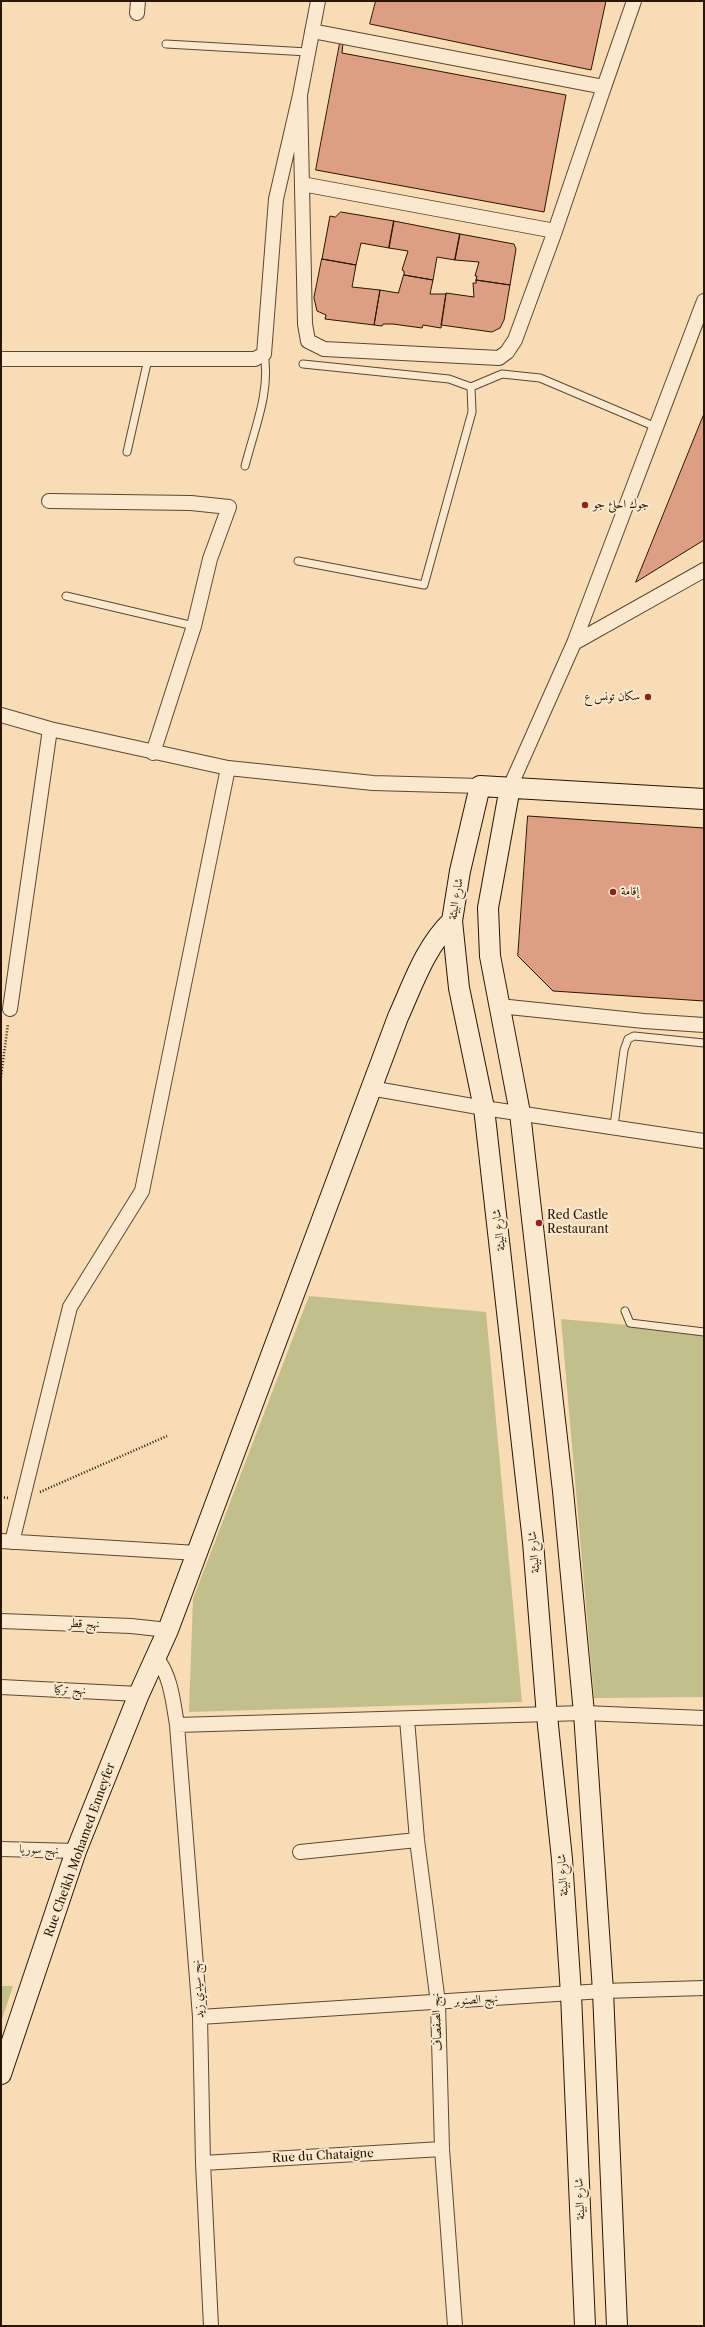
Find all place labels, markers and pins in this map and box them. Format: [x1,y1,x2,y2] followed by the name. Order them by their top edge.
[593,498,649,512] place label: جوك احلئ جو
[580,500,590,510] marker: جوك احلئ جو
[584,690,640,704] place label: سكان تونس ع
[643,692,653,702] marker: سكان تونس ع
[621,885,639,899] place label: إقامة
[608,887,618,897] marker: إقامة
[547,1209,609,1237] place label: Red Castle Restaurant
[534,1218,544,1228] marker: Red Castle Restaurant

